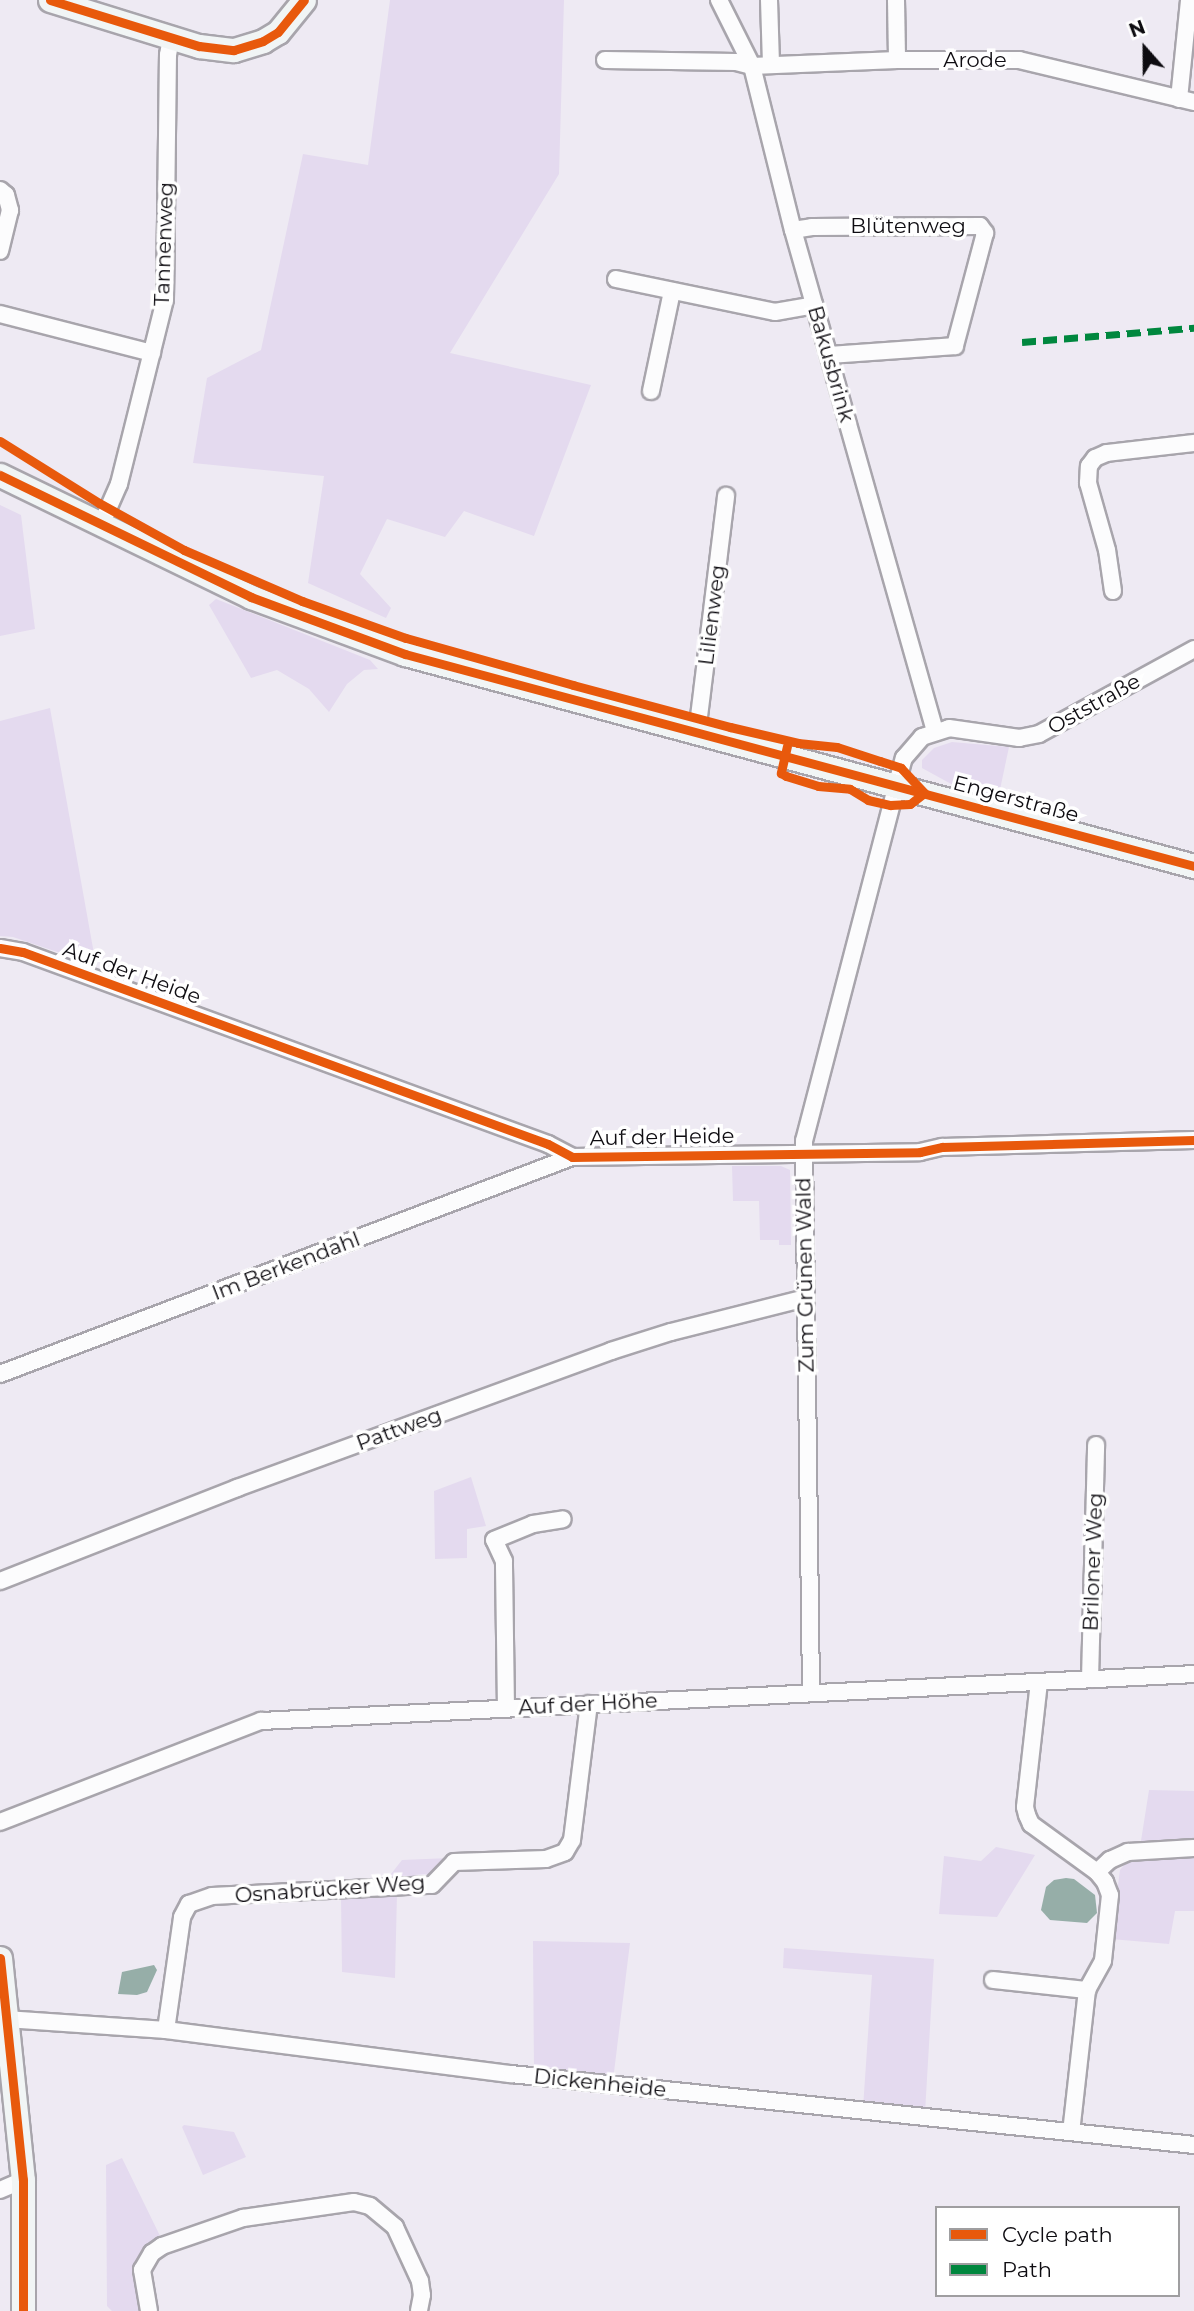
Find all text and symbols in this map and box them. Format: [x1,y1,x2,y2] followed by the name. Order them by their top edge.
[1110,14,1180,84] north arrow
[1126,15,1149,42] text: N
[943,47,1007,73] street label: Arode
[149,182,179,306] street label: Tannenweg
[850,213,966,239] street label: Blütenweg
[802,303,860,425] street label: Bakusbrink
[693,563,731,667] street label: Lilienweg
[1043,668,1145,740] street label: Oststraße
[950,770,1082,828] street label: Engerstraße
[60,936,204,1010] street label: Auf der Heide
[589,1123,735,1151] street label: Auf der Heide
[791,1177,819,1373] street label: Zum Grünen Wald
[208,1226,364,1306] street label: Im Berkendahl
[353,1402,445,1456] street label: Pattweg
[1078,1492,1108,1632] street label: Briloner Weg
[518,1688,658,1720] street label: Auf der Höhe
[234,1870,426,1908] street label: Osnabrücker Weg
[532,2064,668,2102] street label: Dickenheide
[935,2206,1180,2297] legend
[1002,2222,1113,2247] text: Cycle path
[1002,2257,1052,2282] text: Path

